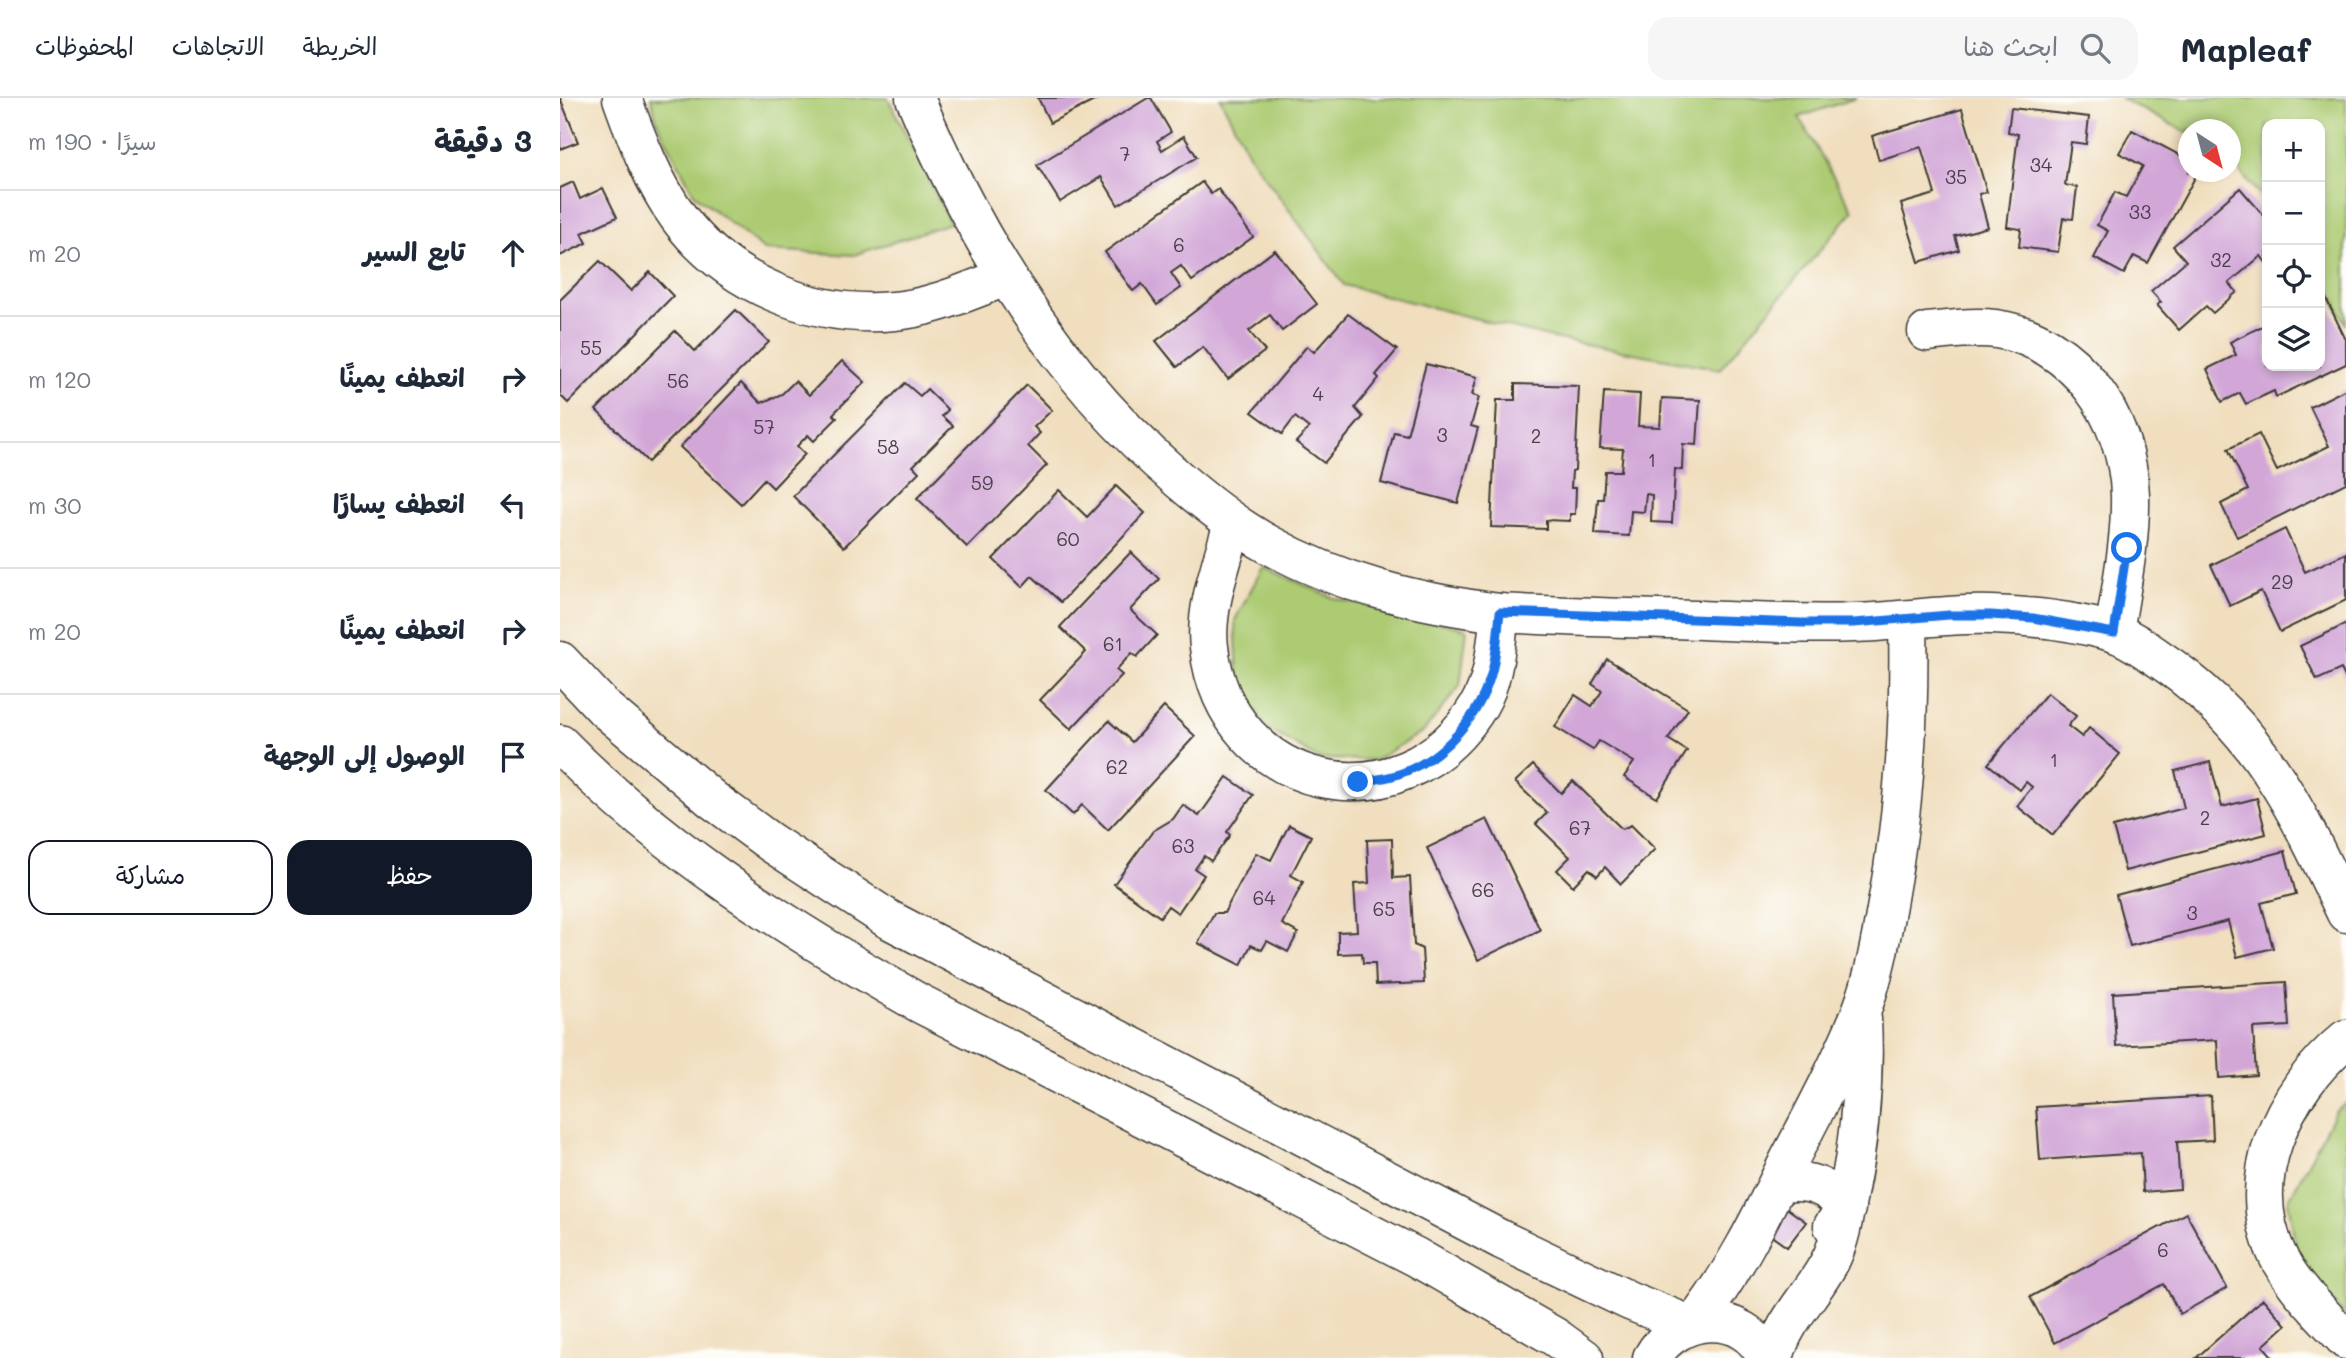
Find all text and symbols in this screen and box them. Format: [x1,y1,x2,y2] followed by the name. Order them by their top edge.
[1648,17,2138,80] search box
[2180,27,2311,70] text: Mapleaf
[1963,29,2058,63] text: ابحث هنا
[2076,29,2114,67] icon: search
[35,30,134,61] text: المحفوظات
[172,30,265,61] text: الاتجاهات
[303,30,377,61] text: الخريطة
[2178,119,2241,182] north arrow
[2262,119,2325,371] map controls
[2262,119,2325,182] button: +
[434,120,532,160] text: 3 دقيقة
[28,126,157,156] text: سيرًا · 190 m
[1120,141,1130,166] house number: 7
[2030,152,2052,177] house number: 34
[1945,164,1967,189] house number: 35
[2262,182,2325,245] button: −
[2129,199,2151,224] house number: 33
[1173,232,1185,257] house number: 6
[363,234,465,268] text: تابع السير
[494,234,532,272] icon: ahead
[28,238,81,268] text: 20 m
[2262,245,2325,308] button: locate
[2210,247,2232,272] house number: 32
[2262,308,2325,371] button: layers
[580,335,602,360] house number: 55
[340,360,465,394] text: انعطف يمينًا
[494,360,532,398] icon: right
[28,364,91,394] text: 120 m
[667,368,689,393] house number: 56
[1312,381,1324,406] house number: 4
[753,414,775,439] house number: 57
[1436,422,1448,447] house number: 3
[1531,423,1541,448] house number: 2
[877,434,899,459] house number: 58
[1648,447,1656,472] house number: 1
[971,470,993,495] house number: 59
[333,486,465,520] text: انعطف يسارًا
[494,486,532,524] icon: left
[28,490,81,520] text: 30 m
[1056,526,1080,551] house number: 60
[2111,532,2142,563] route start
[2271,569,2293,594] house number: 29
[340,612,465,646] text: انعطف يمينًا
[494,612,532,650] icon: right
[28,616,81,646] text: 20 m
[1103,631,1123,656] house number: 61
[263,738,465,772] text: الوصول إلى الوجهة
[494,738,532,776] icon: arrive
[2050,747,2058,772] house number: 1
[1106,754,1128,779] house number: 62
[1342,766,1373,797] route end
[2200,805,2210,830] house number: 2
[1569,815,1591,840] house number: 67
[1172,833,1194,858] house number: 63
[28,840,273,915] button: مشاركة
[287,840,532,915] button: حفظ
[1472,877,1494,902] house number: 66
[1253,885,1275,910] house number: 64
[1373,896,1395,921] house number: 65
[2186,900,2198,925] house number: 3
[2157,1237,2169,1262] house number: 6

